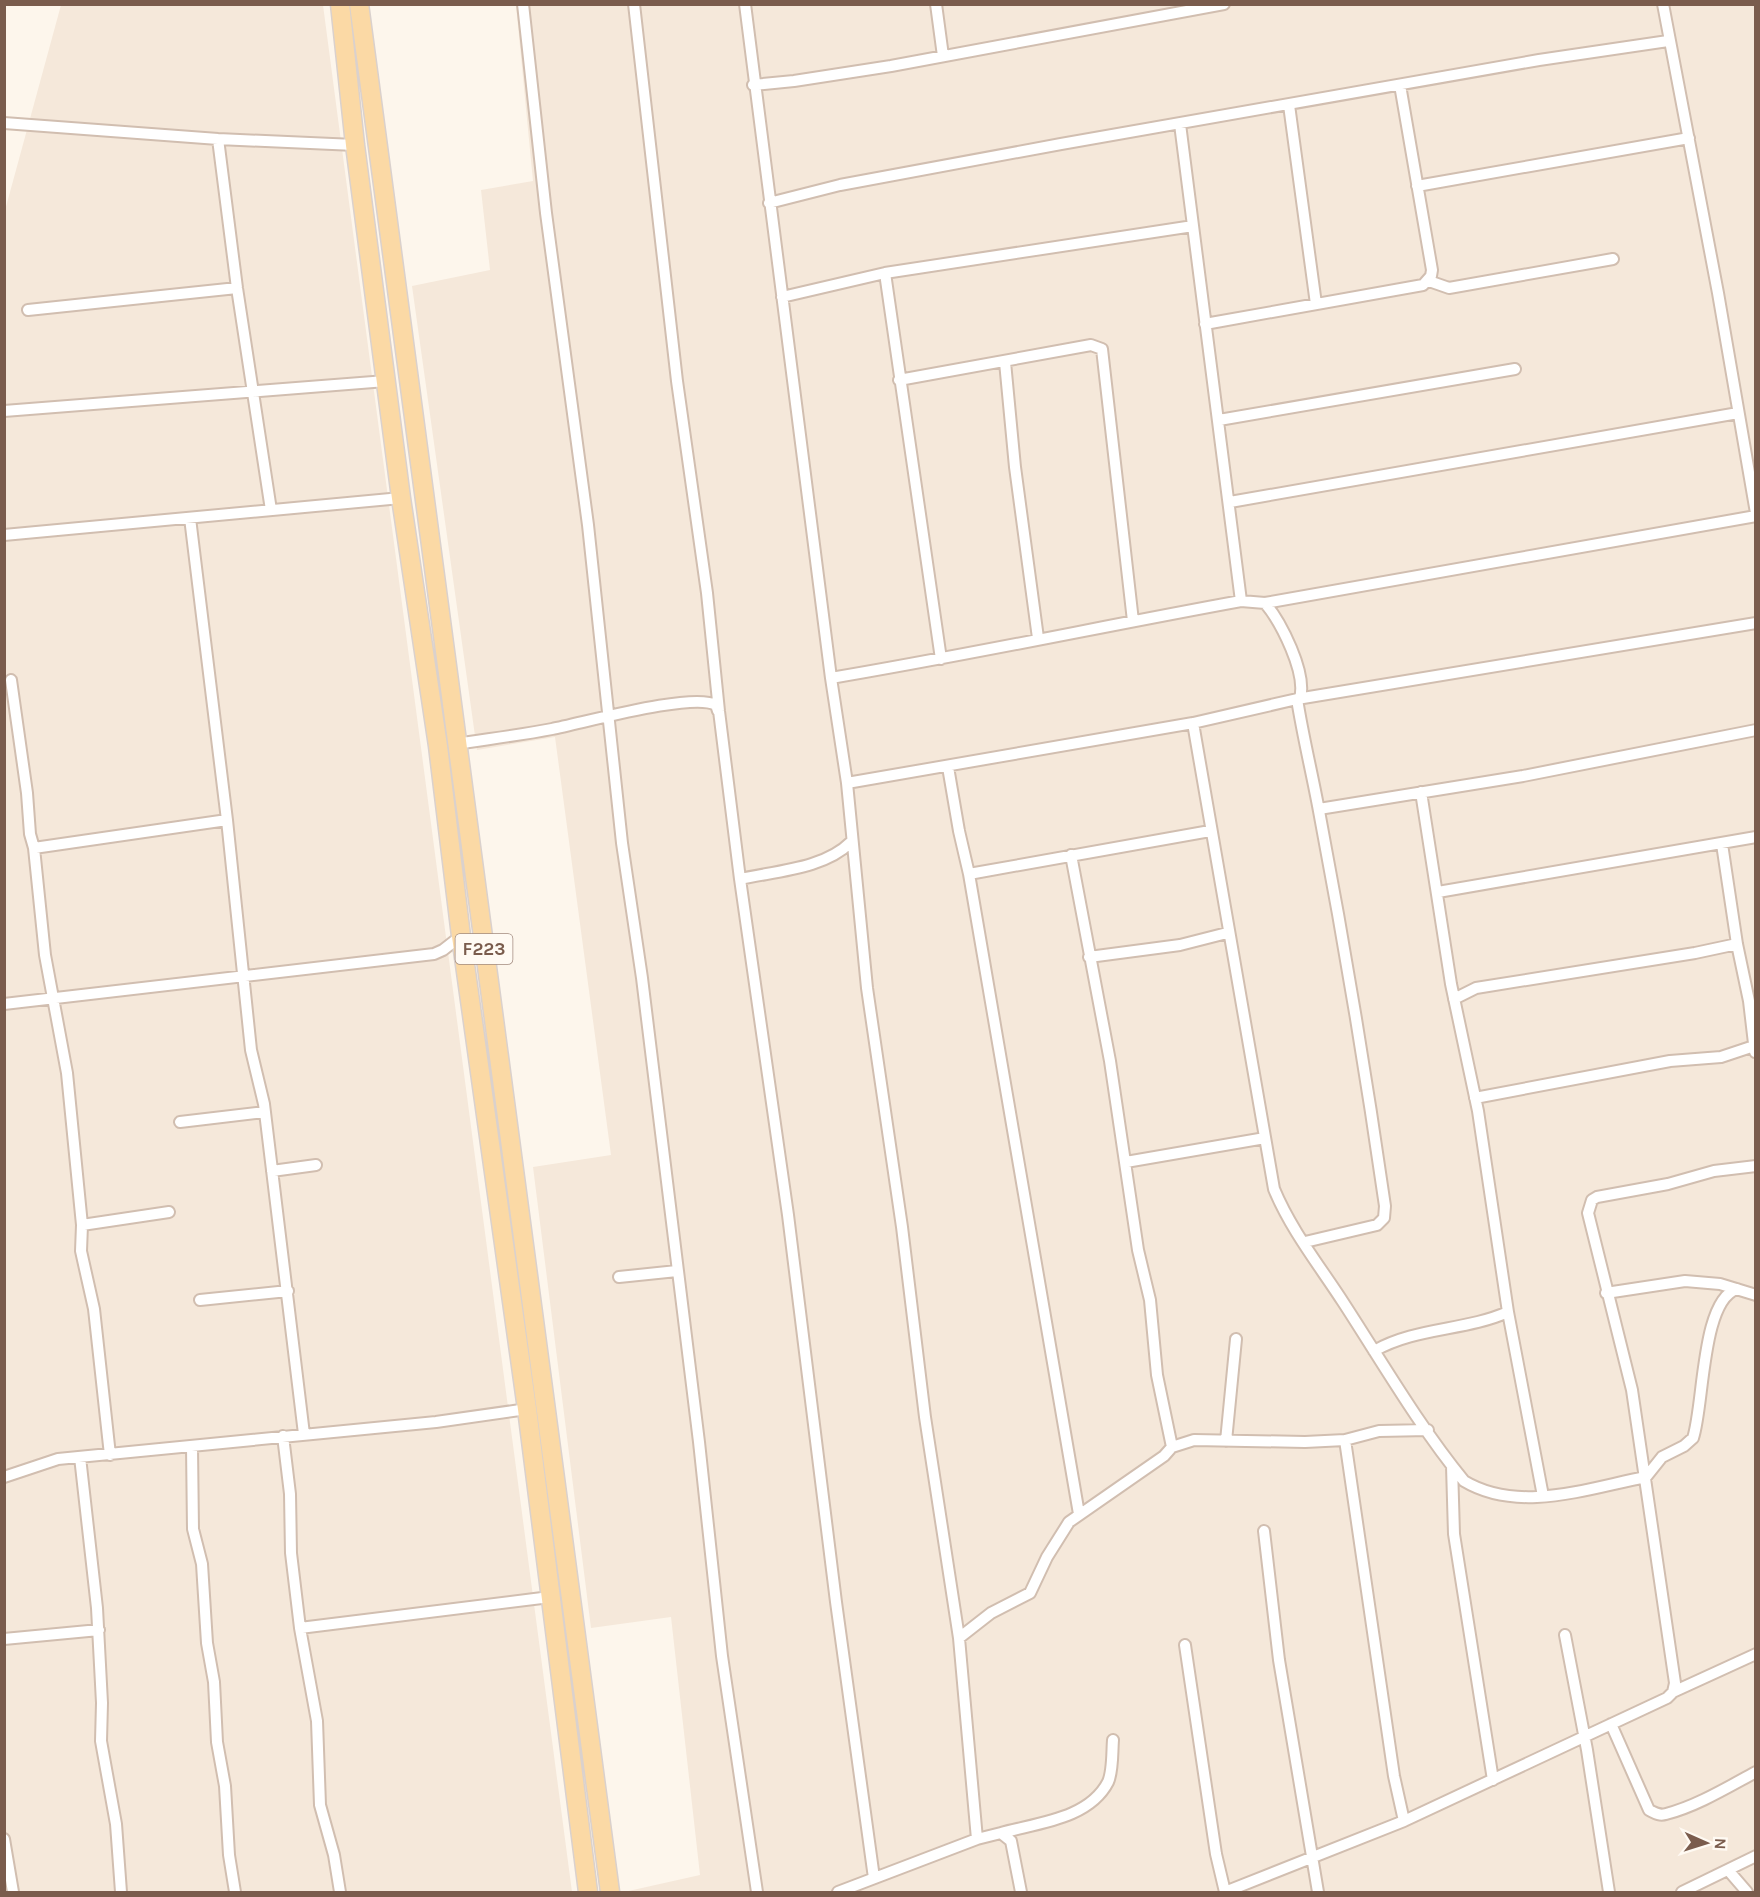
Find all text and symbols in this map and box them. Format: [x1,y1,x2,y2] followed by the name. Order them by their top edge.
[456,934,512,964] road number: F223
[1676,1813,1736,1873] north arrow
[1711,1838,1730,1850] text: N

